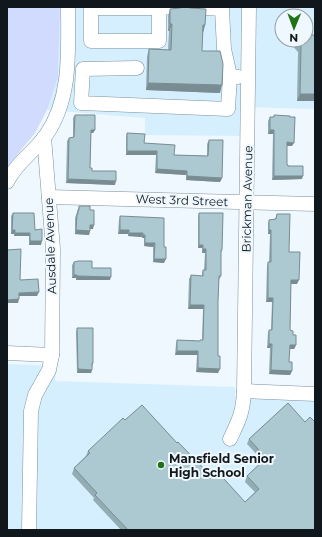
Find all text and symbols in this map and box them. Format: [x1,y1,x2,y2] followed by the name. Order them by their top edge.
[274,8,314,48] north arrow
[289,31,298,45] text: N
[239,145,255,253] street label: Brickman Avenue
[135,191,229,209] street label: West 3rd Street
[41,198,59,294] street label: Ausdale Avenue
[169,451,274,480] place label: Mansfield Senior High School
[156,460,166,470] marker: Mansfield Senior High School

